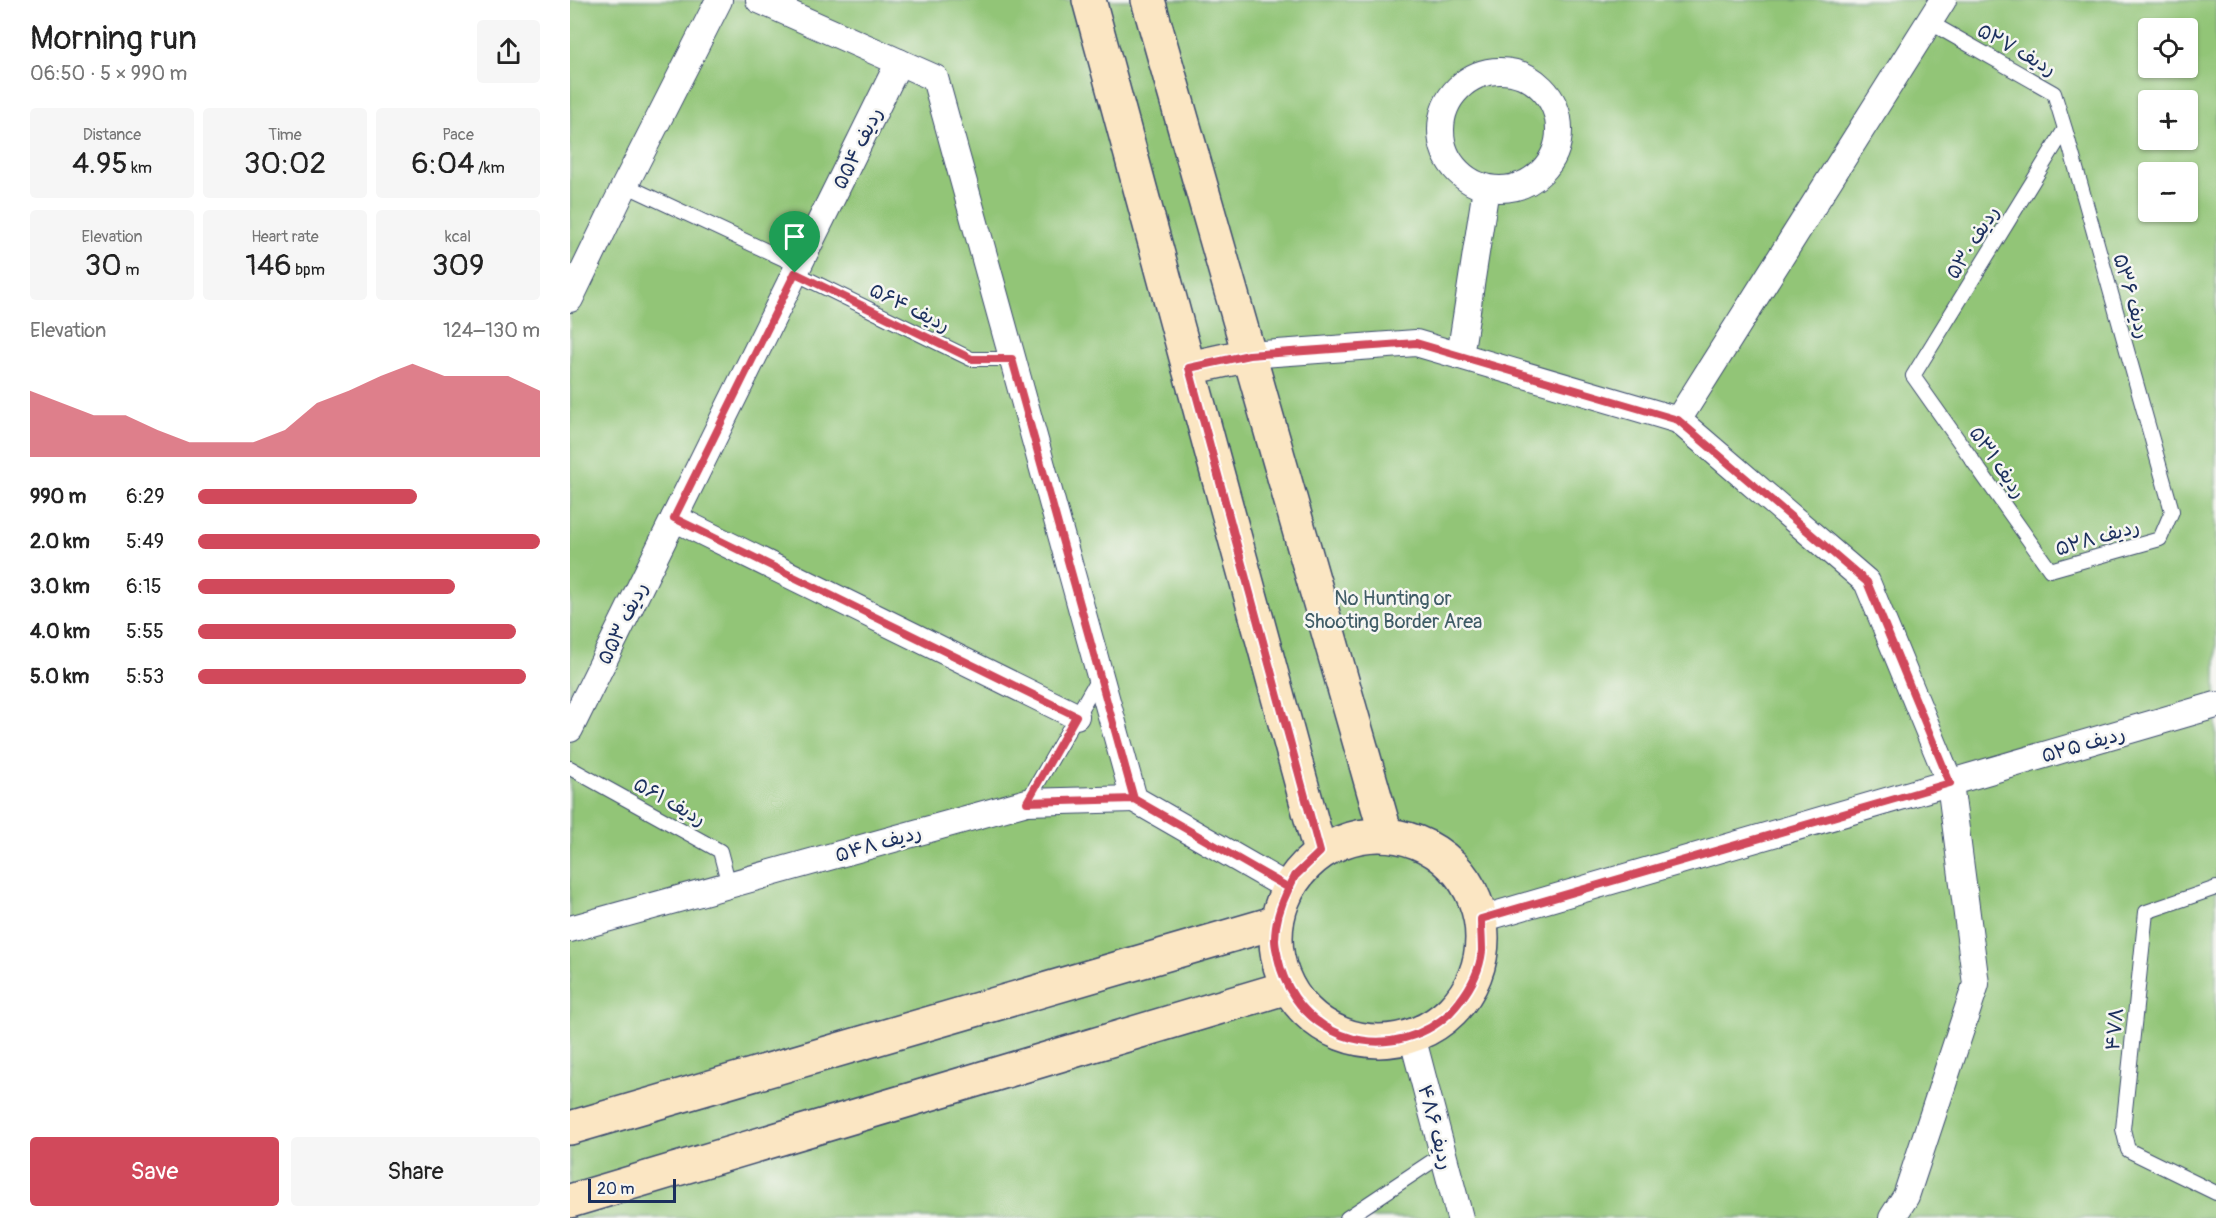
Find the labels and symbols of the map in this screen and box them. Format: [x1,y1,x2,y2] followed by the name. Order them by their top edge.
[1973,18,2061,81] street label: ردیف ۵۲۷
[827,103,888,193] street label: ردیف ۵۵۴
[1940,201,2005,284] street label: ردیف ۵۳۰
[769,211,820,273] pin
[2107,251,2156,342] street label: ردیف ۵۳۶
[865,277,954,338] street label: ردیف ۵۶۴
[1964,421,2032,503] street label: ردیف ۵۳۱
[2052,514,2142,561] street label: ردیف ۵۲۸
[592,578,653,669] street label: ردیف ۵۵۳
[1304,586,1482,634] park label: No Hunting or Shooting Border Area
[2038,721,2128,768] street label: ردیف ۵۲۵
[629,771,710,832] street label: ردیف ۵۶۱
[832,819,924,868] street label: ردیف ۵۴۸
[2100,1006,2129,1052] street label: ۴۷۸
[1412,1082,1459,1172] street label: ردیف ۴۸۶
[588,1176,676,1204] scale bar

